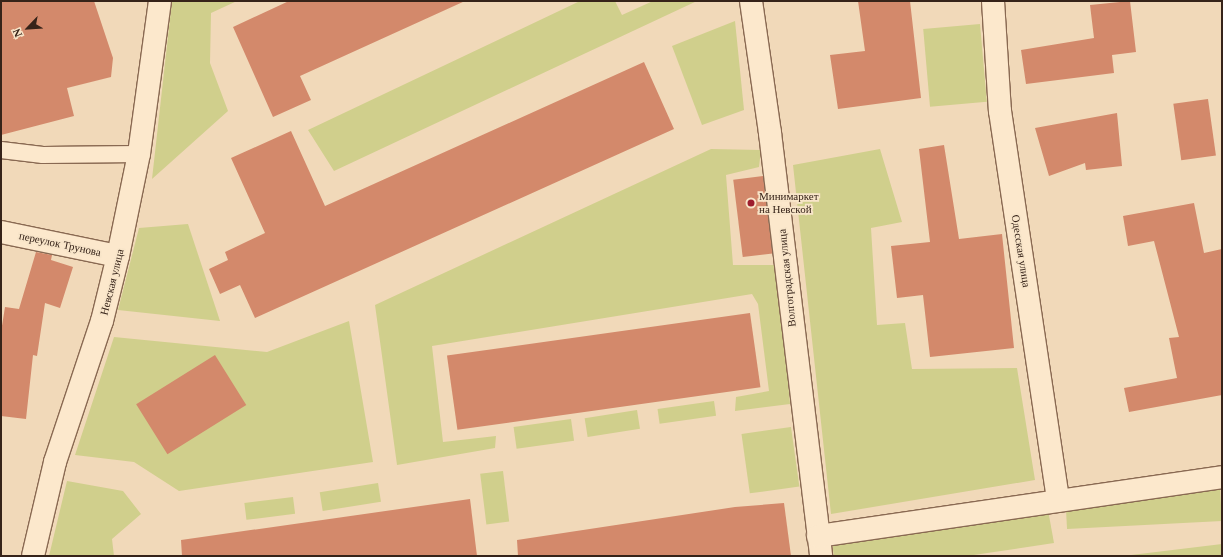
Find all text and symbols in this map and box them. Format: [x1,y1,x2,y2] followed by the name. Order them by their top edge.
[8,8,48,48] north arrow
[10,27,24,39] text: N
[759,190,818,216] place label: Минимаркет на Невской
[746,198,756,208] marker: Минимаркет на Невской
[1009,214,1033,288] street label: Одесская улица
[775,228,799,328] street label: Волгоградская улица
[18,229,102,259] street label: переулок Трунова
[97,247,127,317] street label: Невская улица

